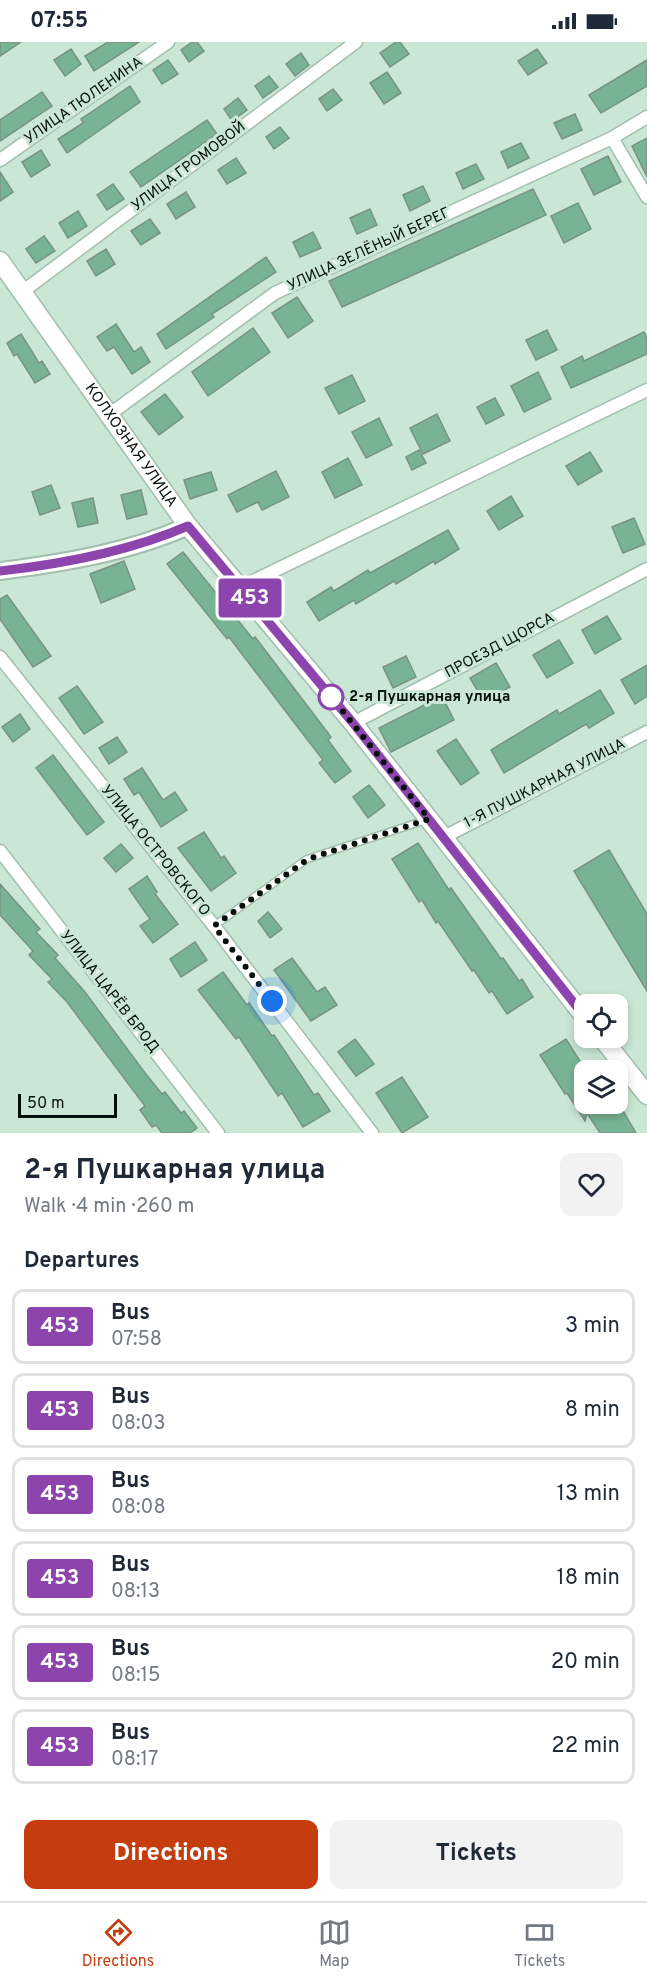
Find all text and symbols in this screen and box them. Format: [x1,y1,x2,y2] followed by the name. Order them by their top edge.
[30,8,88,35] text: 07:55
[21,53,147,149] street label: УЛИЦА ТЮЛЕНИНА
[127,116,250,216] street label: УЛИЦА ГРОМОВОЙ
[284,202,453,296] street label: УЛИЦА ЗЕЛЁНЫЙ БЕРЕГ
[80,380,181,511] street label: КОЛХОЗНАЯ УЛИЦА
[216,578,284,618] line badge: 453
[231,585,269,612] text: 453
[442,609,558,683] street label: ПРОЕЗД ЩОРСА
[318,684,344,710] marker: 2-я Пушкарная улица
[349,688,510,707] place label: 2-я Пушкарная улица
[461,735,629,833] street label: 1-Я ПУШКАРНАЯ УЛИЦА
[96,781,214,921] street label: УЛИЦА ОСТРОВСКОГО
[55,926,164,1057] street label: УЛИЦА ЦАРЁВ БРОД
[257,986,287,1016] your location
[574,994,628,1114] map controls
[574,994,628,1048] button: locate
[574,1060,628,1114] button: layers
[18,1091,117,1118] scale bar
[27,1094,65,1114] text: 50 m
[24,1153,325,1189] text: 2-я Пушкарная улица
[560,1153,623,1216] button: heart
[24,1194,195,1220] text: Walk · 4 min · 260 m
[24,1248,140,1275] text: Departures
[111,1300,150,1327] text: Bus
[41,1313,79,1340] text: 453
[565,1313,620,1340] text: 3 min
[111,1327,162,1353] text: 07:58
[111,1384,150,1411] text: Bus
[41,1397,79,1424] text: 453
[565,1397,620,1424] text: 8 min
[111,1411,165,1437] text: 08:03
[111,1468,150,1495] text: Bus
[41,1481,79,1508] text: 453
[557,1481,620,1508] text: 13 min
[111,1495,166,1521] text: 08:08
[111,1552,150,1579] text: Bus
[41,1565,79,1592] text: 453
[557,1565,620,1592] text: 18 min
[111,1579,160,1605] text: 08:13
[111,1636,150,1663] text: Bus
[41,1649,79,1676] text: 453
[551,1649,620,1676] text: 20 min
[111,1663,160,1689] text: 08:15
[111,1720,150,1747] text: Bus
[41,1733,79,1760] text: 453
[551,1733,620,1760] text: 22 min
[111,1747,158,1773] text: 08:17
[24,1820,318,1889] button: Directions
[330,1820,623,1889] button: Tickets
[82,1916,154,1972] tab: Directions
[318,1916,351,1972] tab: Map
[514,1916,565,1972] tab: Tickets

